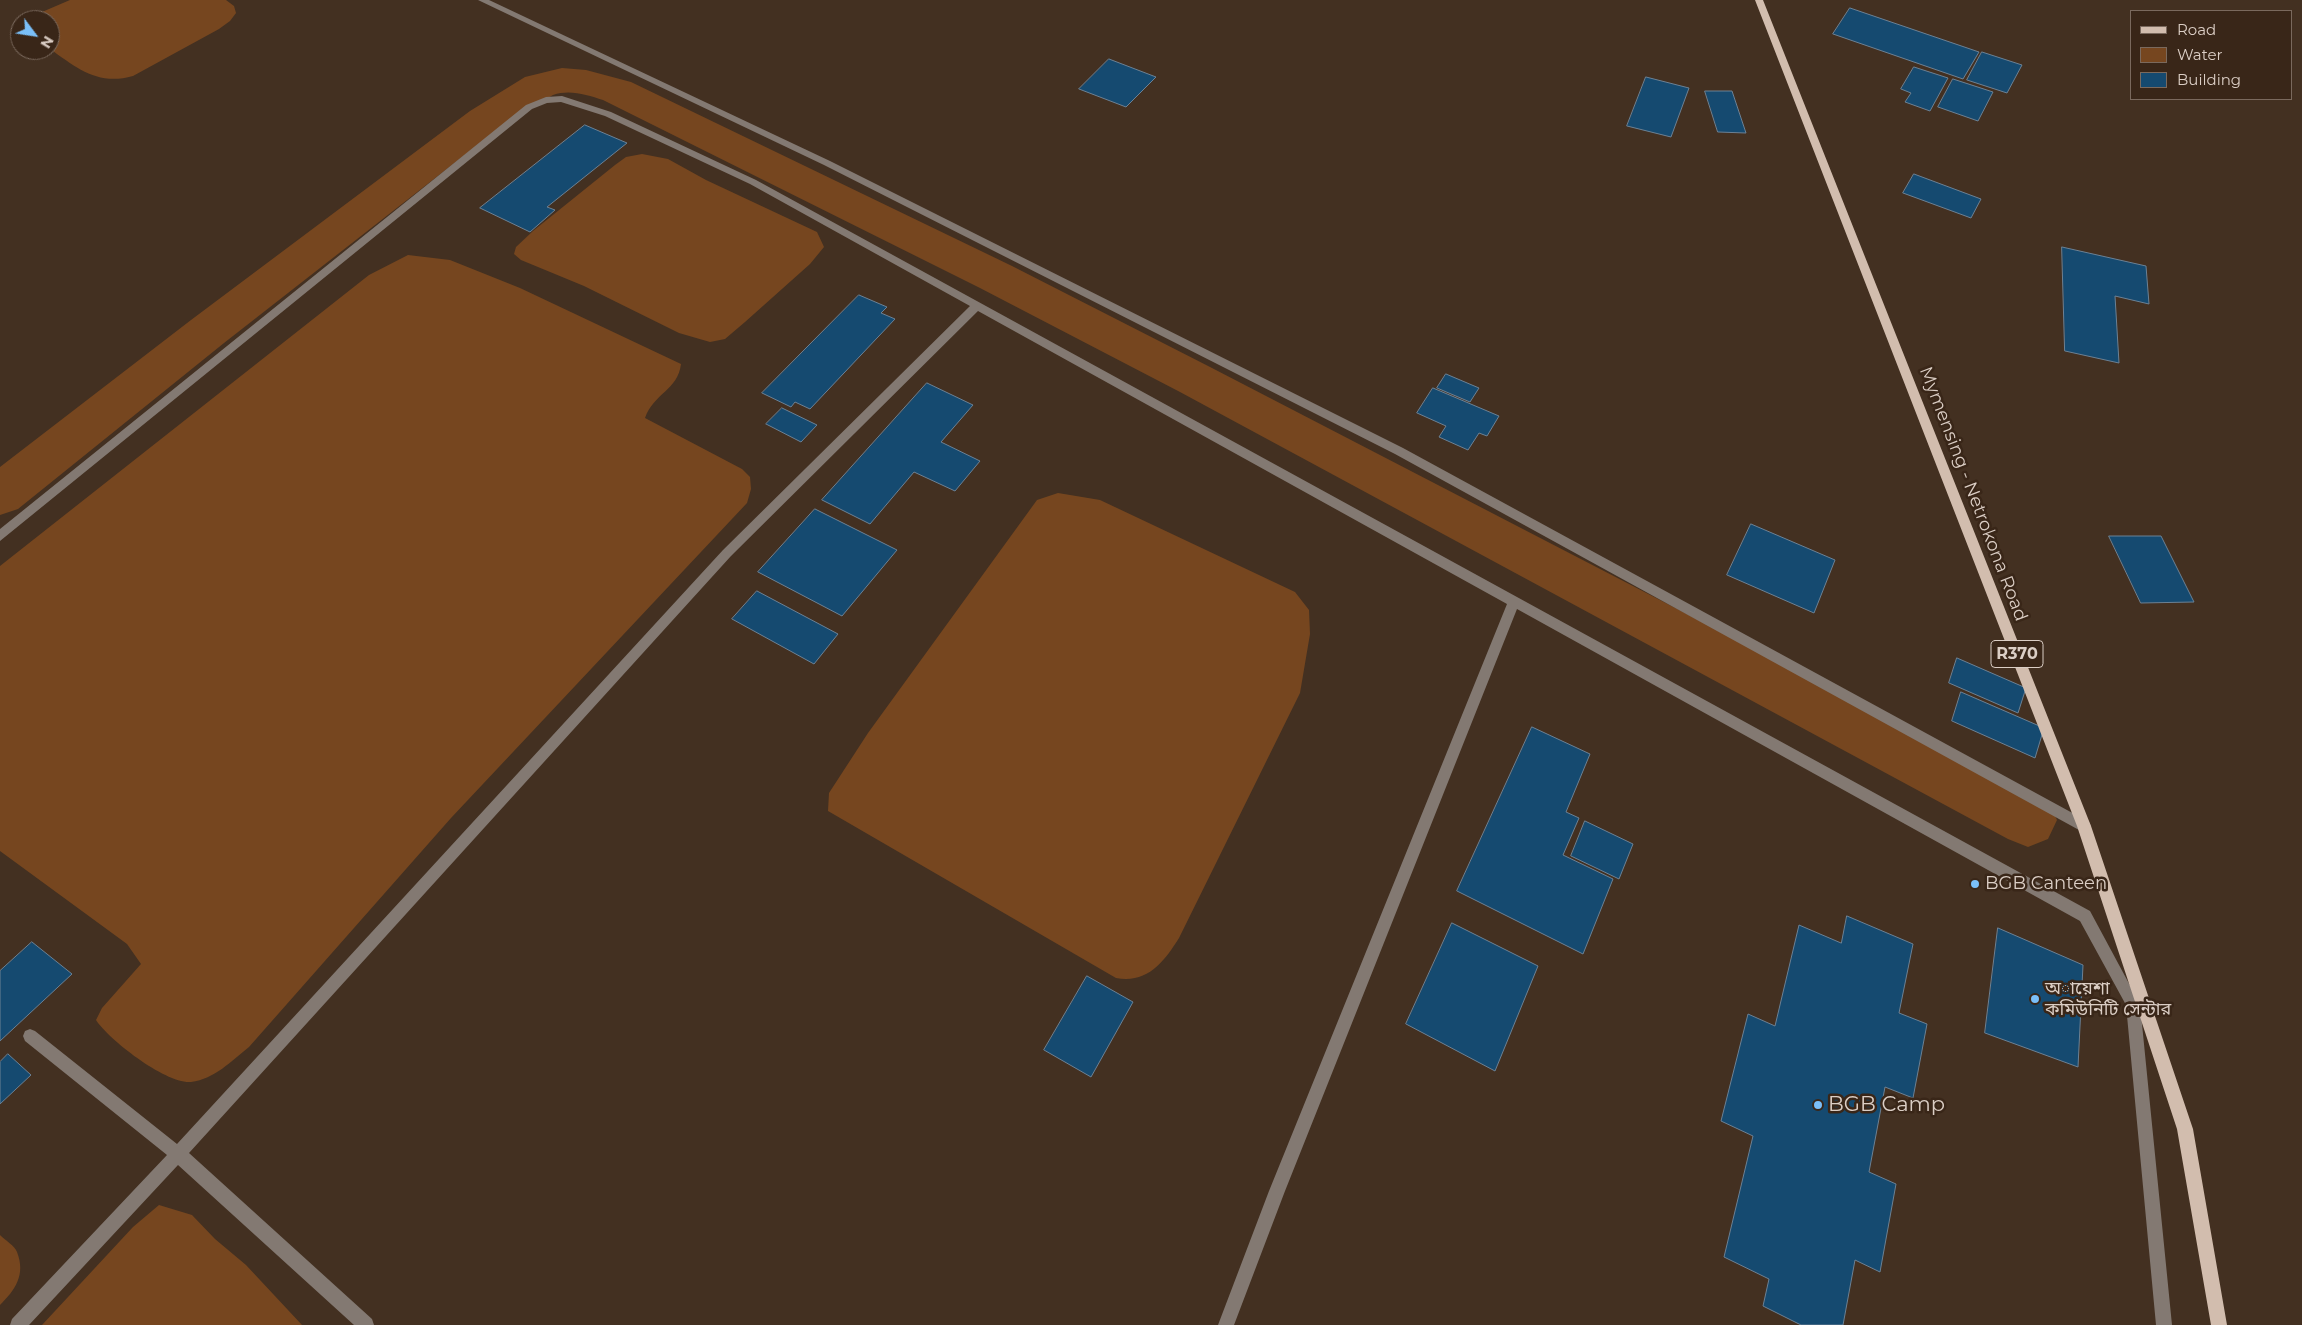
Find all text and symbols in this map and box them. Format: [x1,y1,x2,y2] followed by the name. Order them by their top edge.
[10,10,60,60] north arrow
[2130,10,2292,100] legend
[2177,20,2216,39] text: Road
[36,33,58,52] text: N
[2177,45,2223,64] text: Water
[2177,70,2241,89] text: Building
[1914,364,2032,624] street label: Mymensing - Netrokona Road
[1991,641,2043,668] road number: R370
[1985,873,2107,895] place label: BGB Canteen
[1969,878,1981,890] marker: BGB Canteen
[2045,978,2171,1021] place label: অায়েশা কমিউনিটি সেন্টার
[2029,993,2041,1005] marker: অায়েশা কমিউনিটি সেন্টার
[1828,1092,1945,1118] place label: BGB Camp
[1812,1099,1824,1111] marker: BGB Camp

